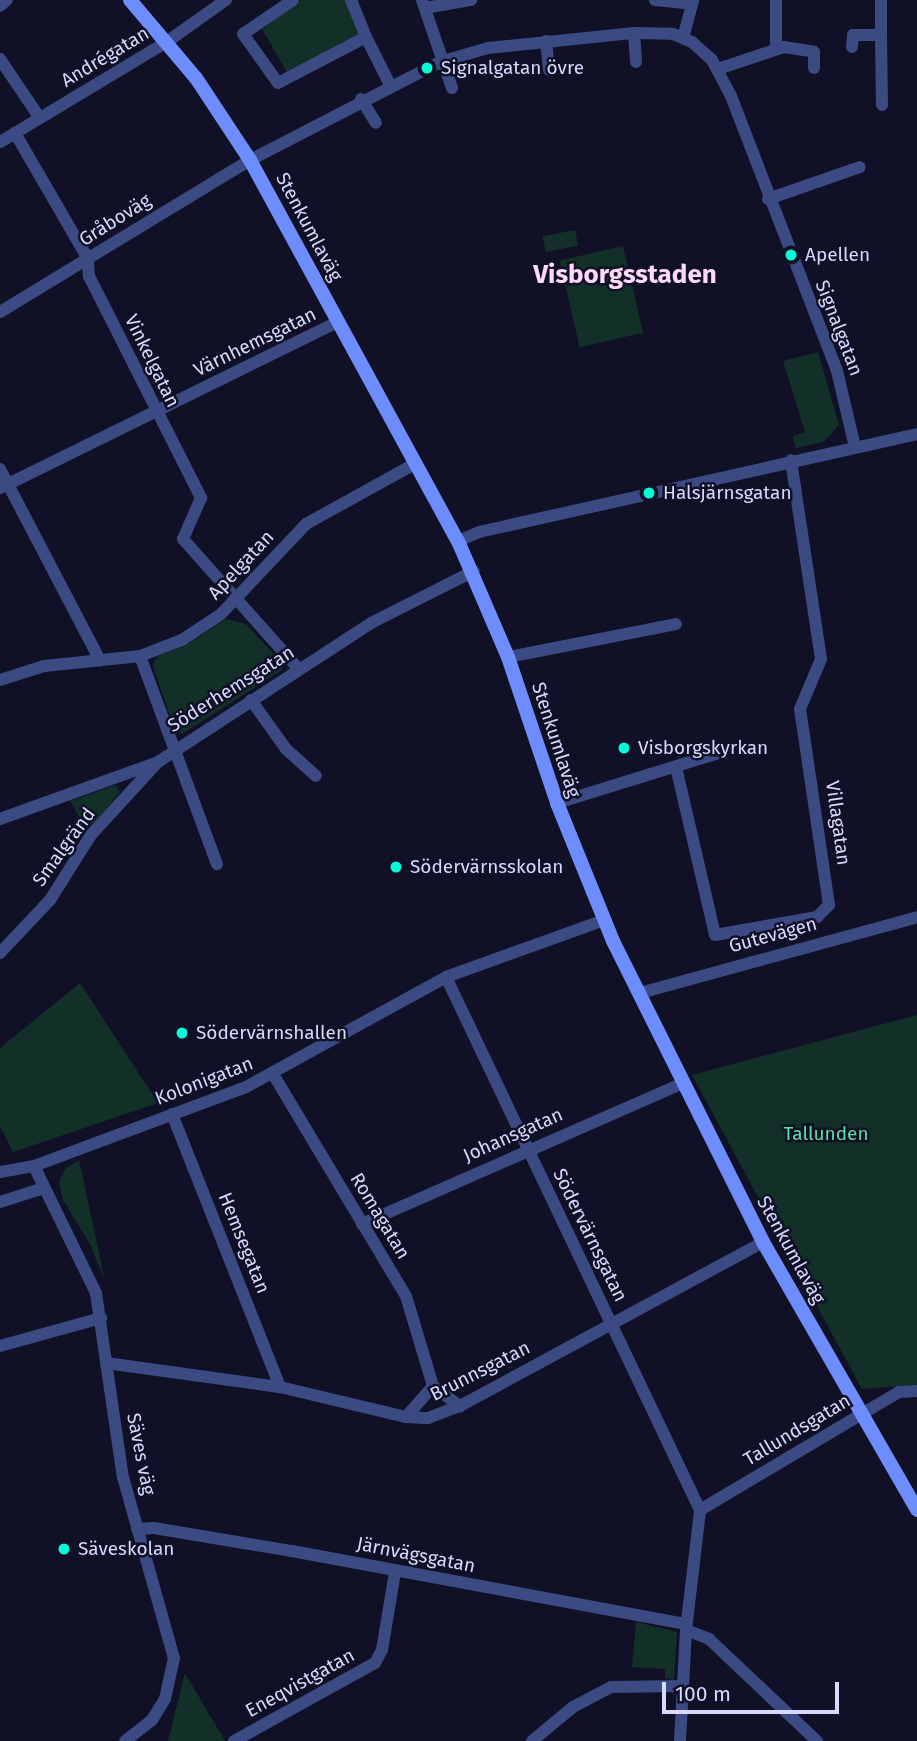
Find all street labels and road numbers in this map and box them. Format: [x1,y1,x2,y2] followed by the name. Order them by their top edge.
[57,22,153,92] street label: Andrégatan
[271,169,347,285] street label: Stenkumlaväg
[75,189,155,251] street label: Gråboväg
[810,277,868,379] street label: Signalgatan
[190,303,320,381] street label: Värnhemsgatan
[120,311,184,411] street label: Vinkelgatan
[203,526,279,604] street label: Apelgatan
[163,641,299,737] street label: Söderhemsgatan
[527,679,585,801] street label: Stenkumlaväg
[821,779,855,867] street label: Villagatan
[28,803,100,891] street label: Smalgränd
[727,912,819,958] street label: Gutevägen
[152,1052,256,1110] street label: Kolonigatan
[460,1103,566,1167] street label: Johansgatan
[548,1165,632,1305] street label: Södervärnsgatan
[345,1169,415,1263] street label: Romagatan
[213,1189,275,1297] street label: Hemsegatan
[752,1192,830,1308] street label: Stenkumlaväg
[426,1336,534,1406] street label: Brunnsgatan
[739,1389,855,1471] street label: Tallundsgatan
[122,1411,160,1497] street label: Säves väg
[355,1532,477,1578] street label: Järnvägsgatan
[242,1644,358,1722] street label: Eneqvistgatan

